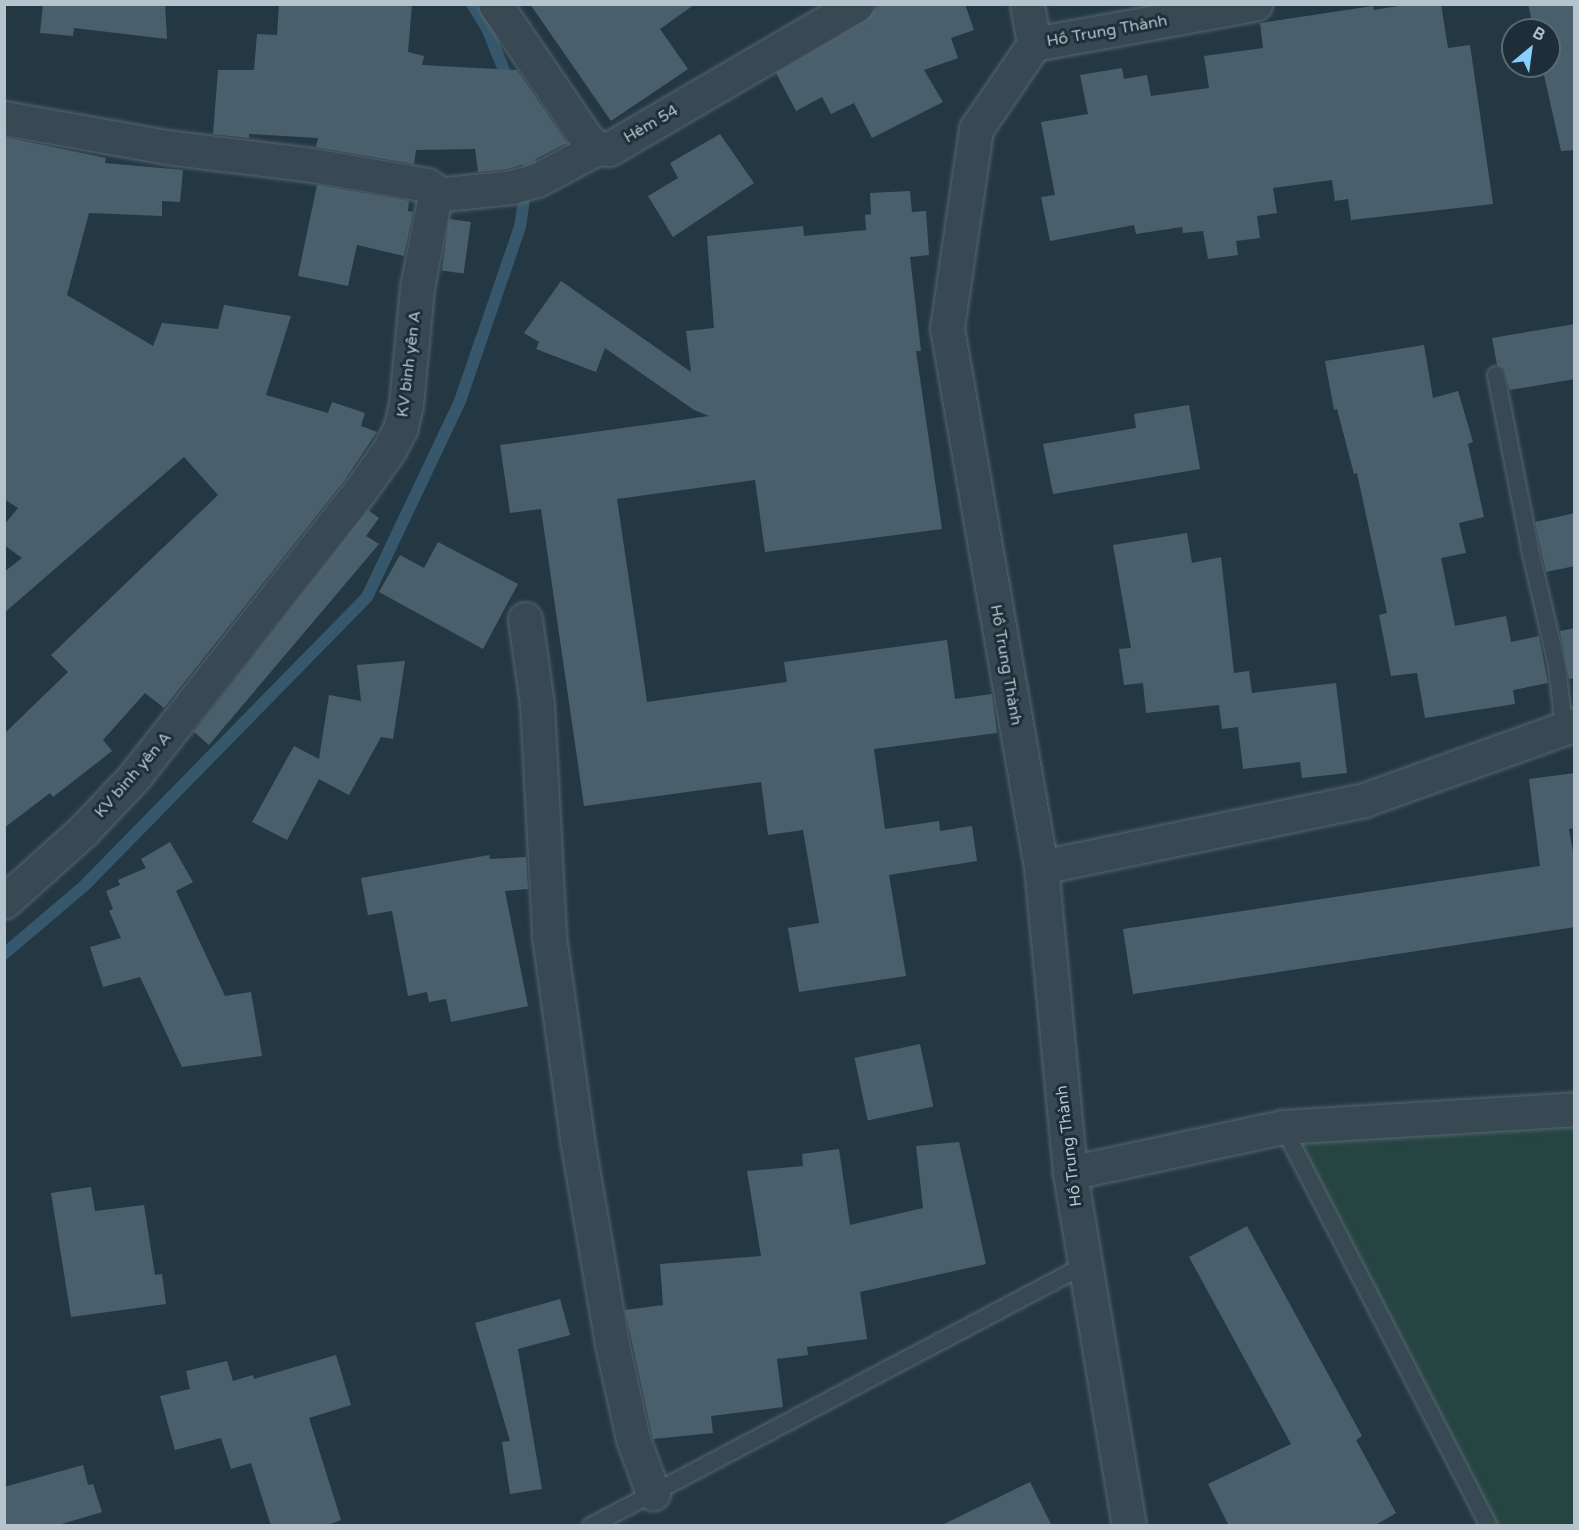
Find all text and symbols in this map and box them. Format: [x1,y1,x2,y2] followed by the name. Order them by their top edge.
[1045,11,1169,51] street label: Hồ Trung Thành
[1501,18,1561,78] north arrow
[1529,23,1548,45] text: B
[620,101,682,147] street label: Hẻm 54
[393,310,425,418] street label: KV bình yên A
[986,603,1026,727] street label: Hồ Trung Thành
[91,728,175,822] street label: KV bình yên A
[1052,1084,1086,1208] street label: Hồ Trung Thành

